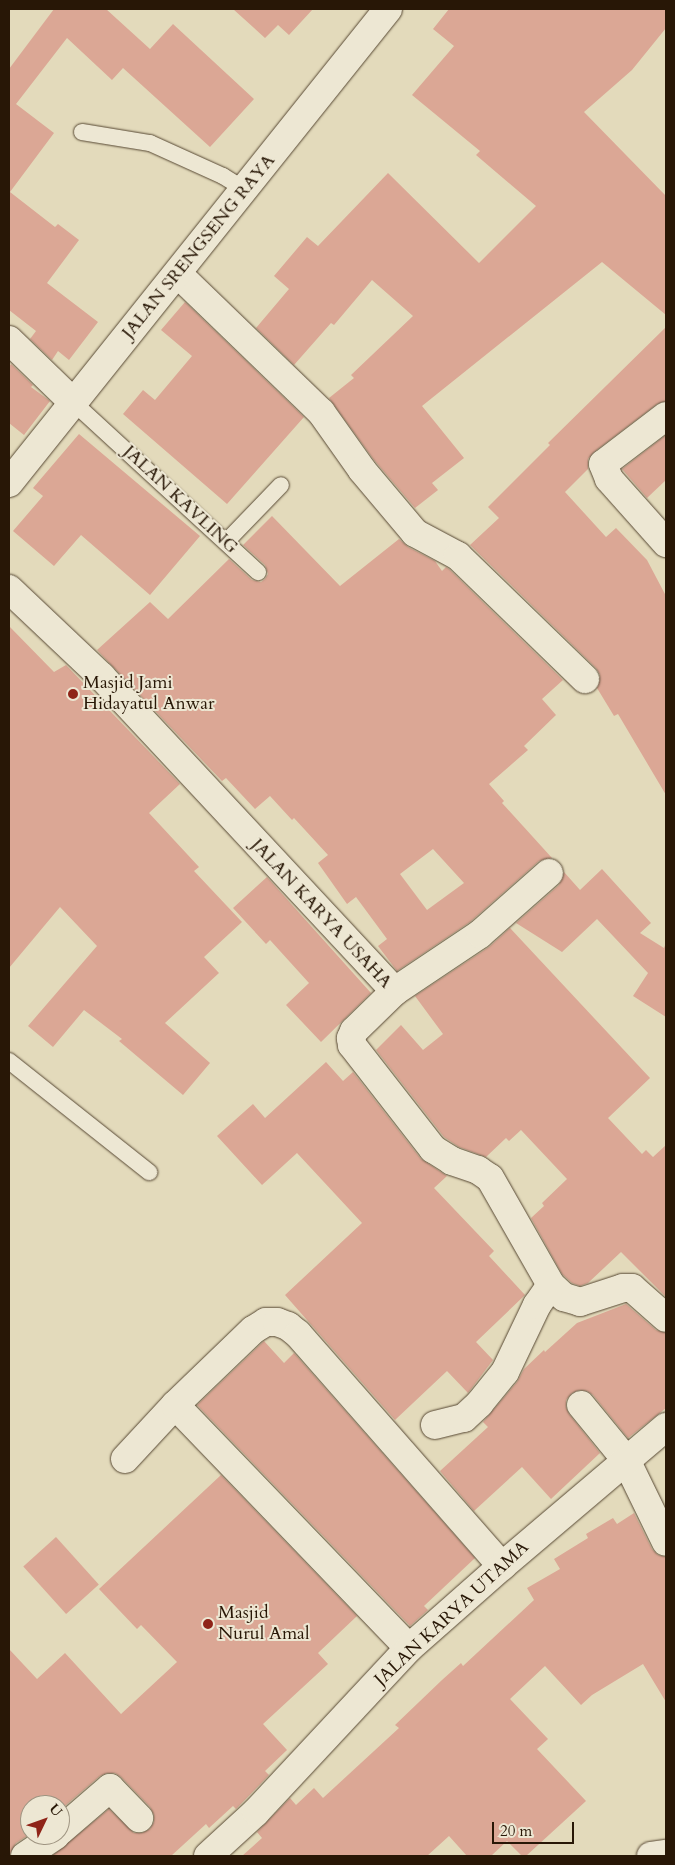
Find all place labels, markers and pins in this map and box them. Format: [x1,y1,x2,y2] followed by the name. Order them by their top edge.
[83,673,215,716] place label: Masjid Jami Hidayatul Anwar
[67,688,79,700] marker: Masjid Jami Hidayatul Anwar
[218,1603,309,1646] place label: Masjid Nurul Amal
[202,1618,214,1630] marker: Masjid Nurul Amal

